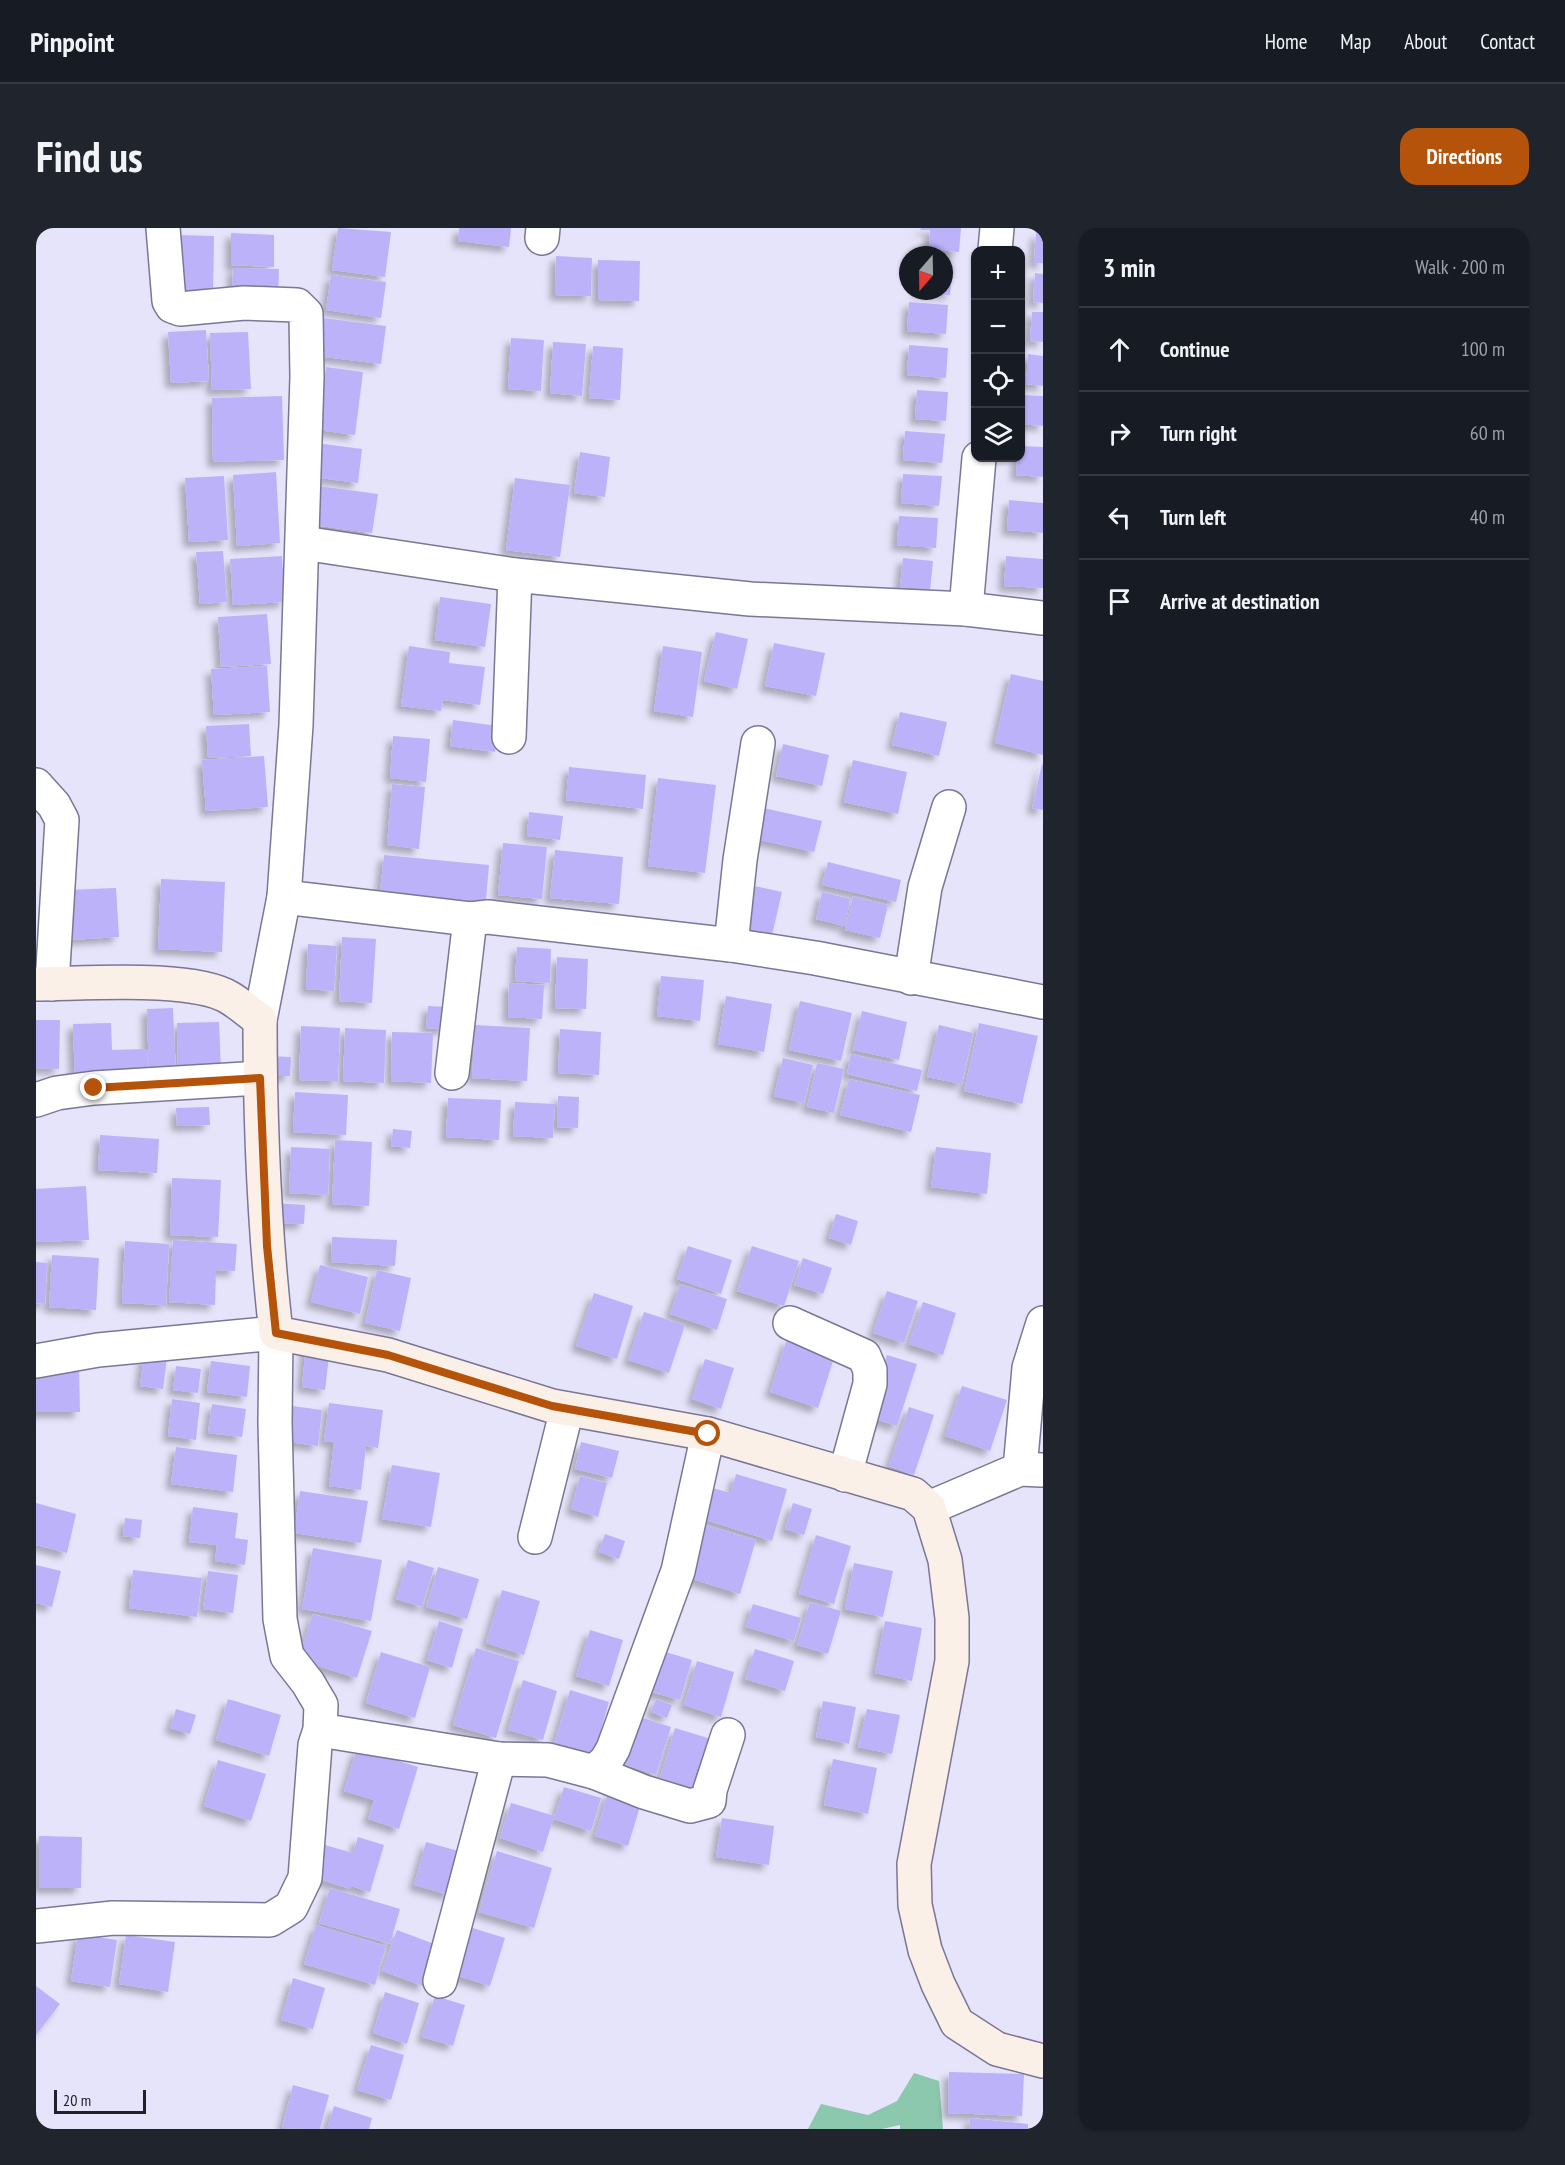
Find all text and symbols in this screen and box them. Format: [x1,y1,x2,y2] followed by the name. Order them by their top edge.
[30,23,114,60] text: Pinpoint
[1265,28,1307,55] text: Home
[1340,28,1371,55] text: Map
[1404,28,1447,55] text: About
[1480,28,1535,55] text: Contact
[1400,128,1529,185] button: Directions
[36,129,143,184] text: Find us
[899,246,953,300] north arrow
[971,246,1025,462] map controls
[971,246,1025,300] button: +
[1103,251,1156,284] text: 3 min
[1415,254,1505,280] text: Walk · 200 m
[971,300,1025,354] button: −
[1103,333,1136,366] icon: ahead
[1160,335,1230,363] text: Continue
[1461,336,1505,362] text: 100 m
[971,354,1025,408] button: locate
[971,408,1025,462] button: layers
[1103,417,1136,450] icon: right
[1160,419,1237,447] text: Turn right
[1470,420,1505,446] text: 60 m
[1103,501,1136,534] icon: left
[1160,503,1226,531] text: Turn left
[1470,504,1505,530] text: 40 m
[1103,585,1136,618] icon: arrive
[1160,587,1320,615] text: Arrive at destination
[80,1074,106,1100] route end
[694,1420,720,1446] route start
[54,2087,146,2114] scale bar
[63,2090,91,2110] text: 20 m

